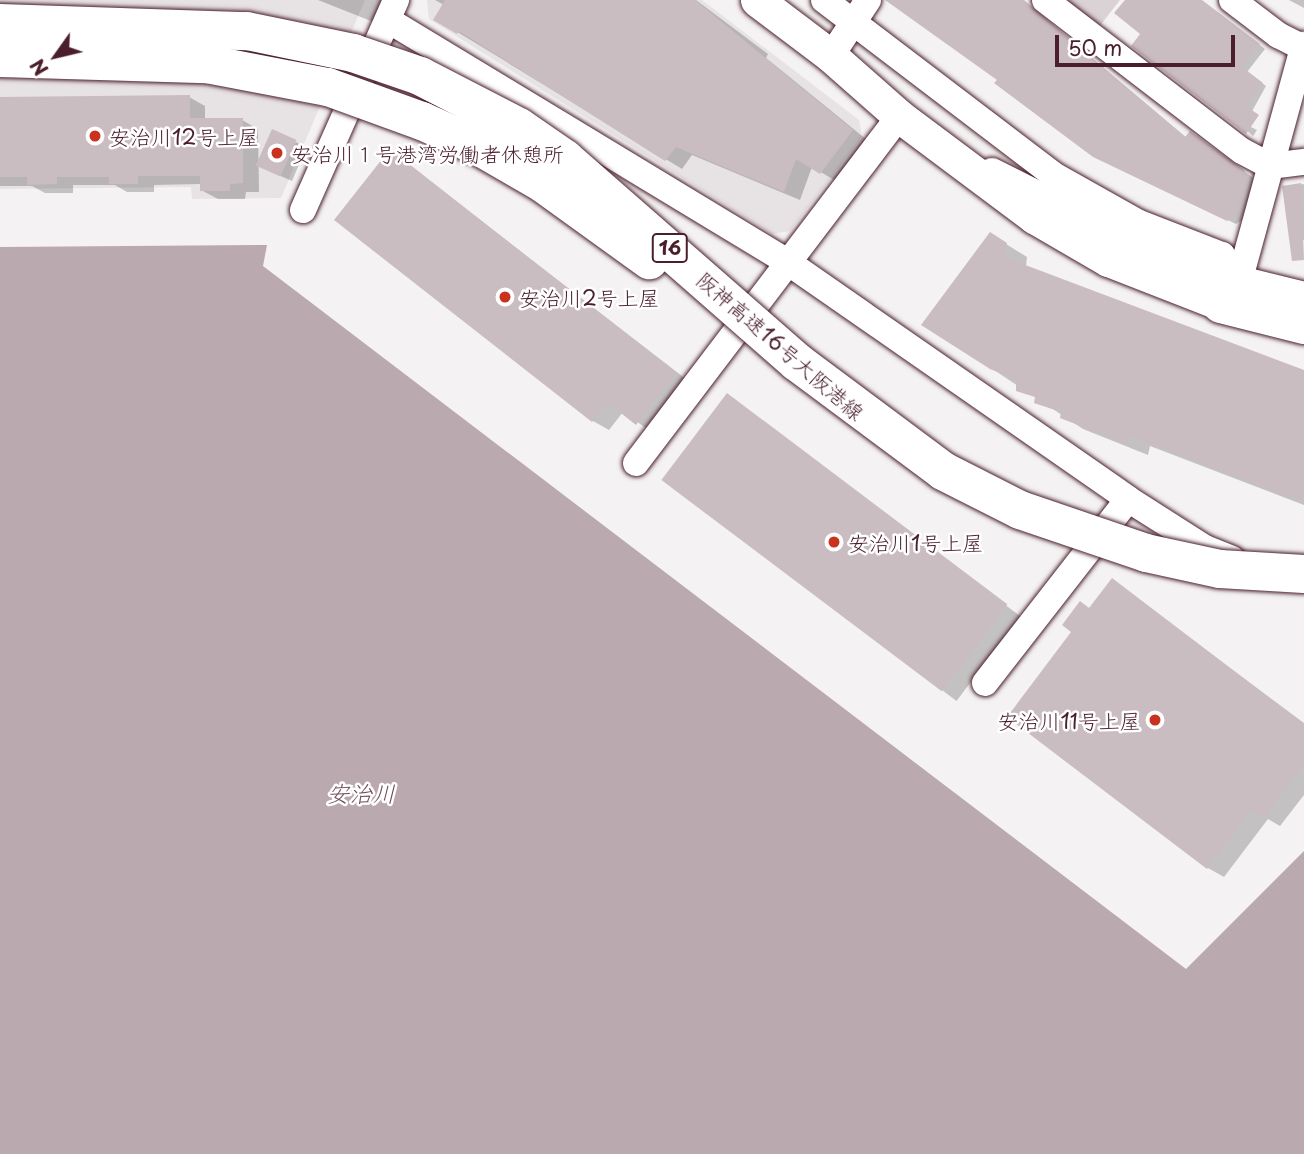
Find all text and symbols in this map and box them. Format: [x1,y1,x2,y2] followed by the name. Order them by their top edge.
[21,21,91,91] north arrow
[1059,21,1239,65] scale bar
[1068,31,1122,63] text: 50 m
[23,54,54,82] text: N
[109,123,259,149] place label: 安治川12号上屋
[87,128,103,144] marker: 安治川12号上屋
[291,140,564,166] place label: 安治川１号港湾労働者休憩所
[269,145,285,161] marker: 安治川１号港湾労働者休憩所
[651,232,689,264] road number: 16
[692,266,870,424] street label: 阪神高速16号大阪港線
[519,284,660,310] place label: 安治川2号上屋
[497,289,513,305] marker: 安治川2号上屋
[848,529,983,555] place label: 安治川1号上屋
[826,534,842,550] marker: 安治川1号上屋
[997,707,1141,733] place label: 安治川11号上屋
[1147,712,1163,728] marker: 安治川11号上屋
[327,779,395,807] water label: 安治川

